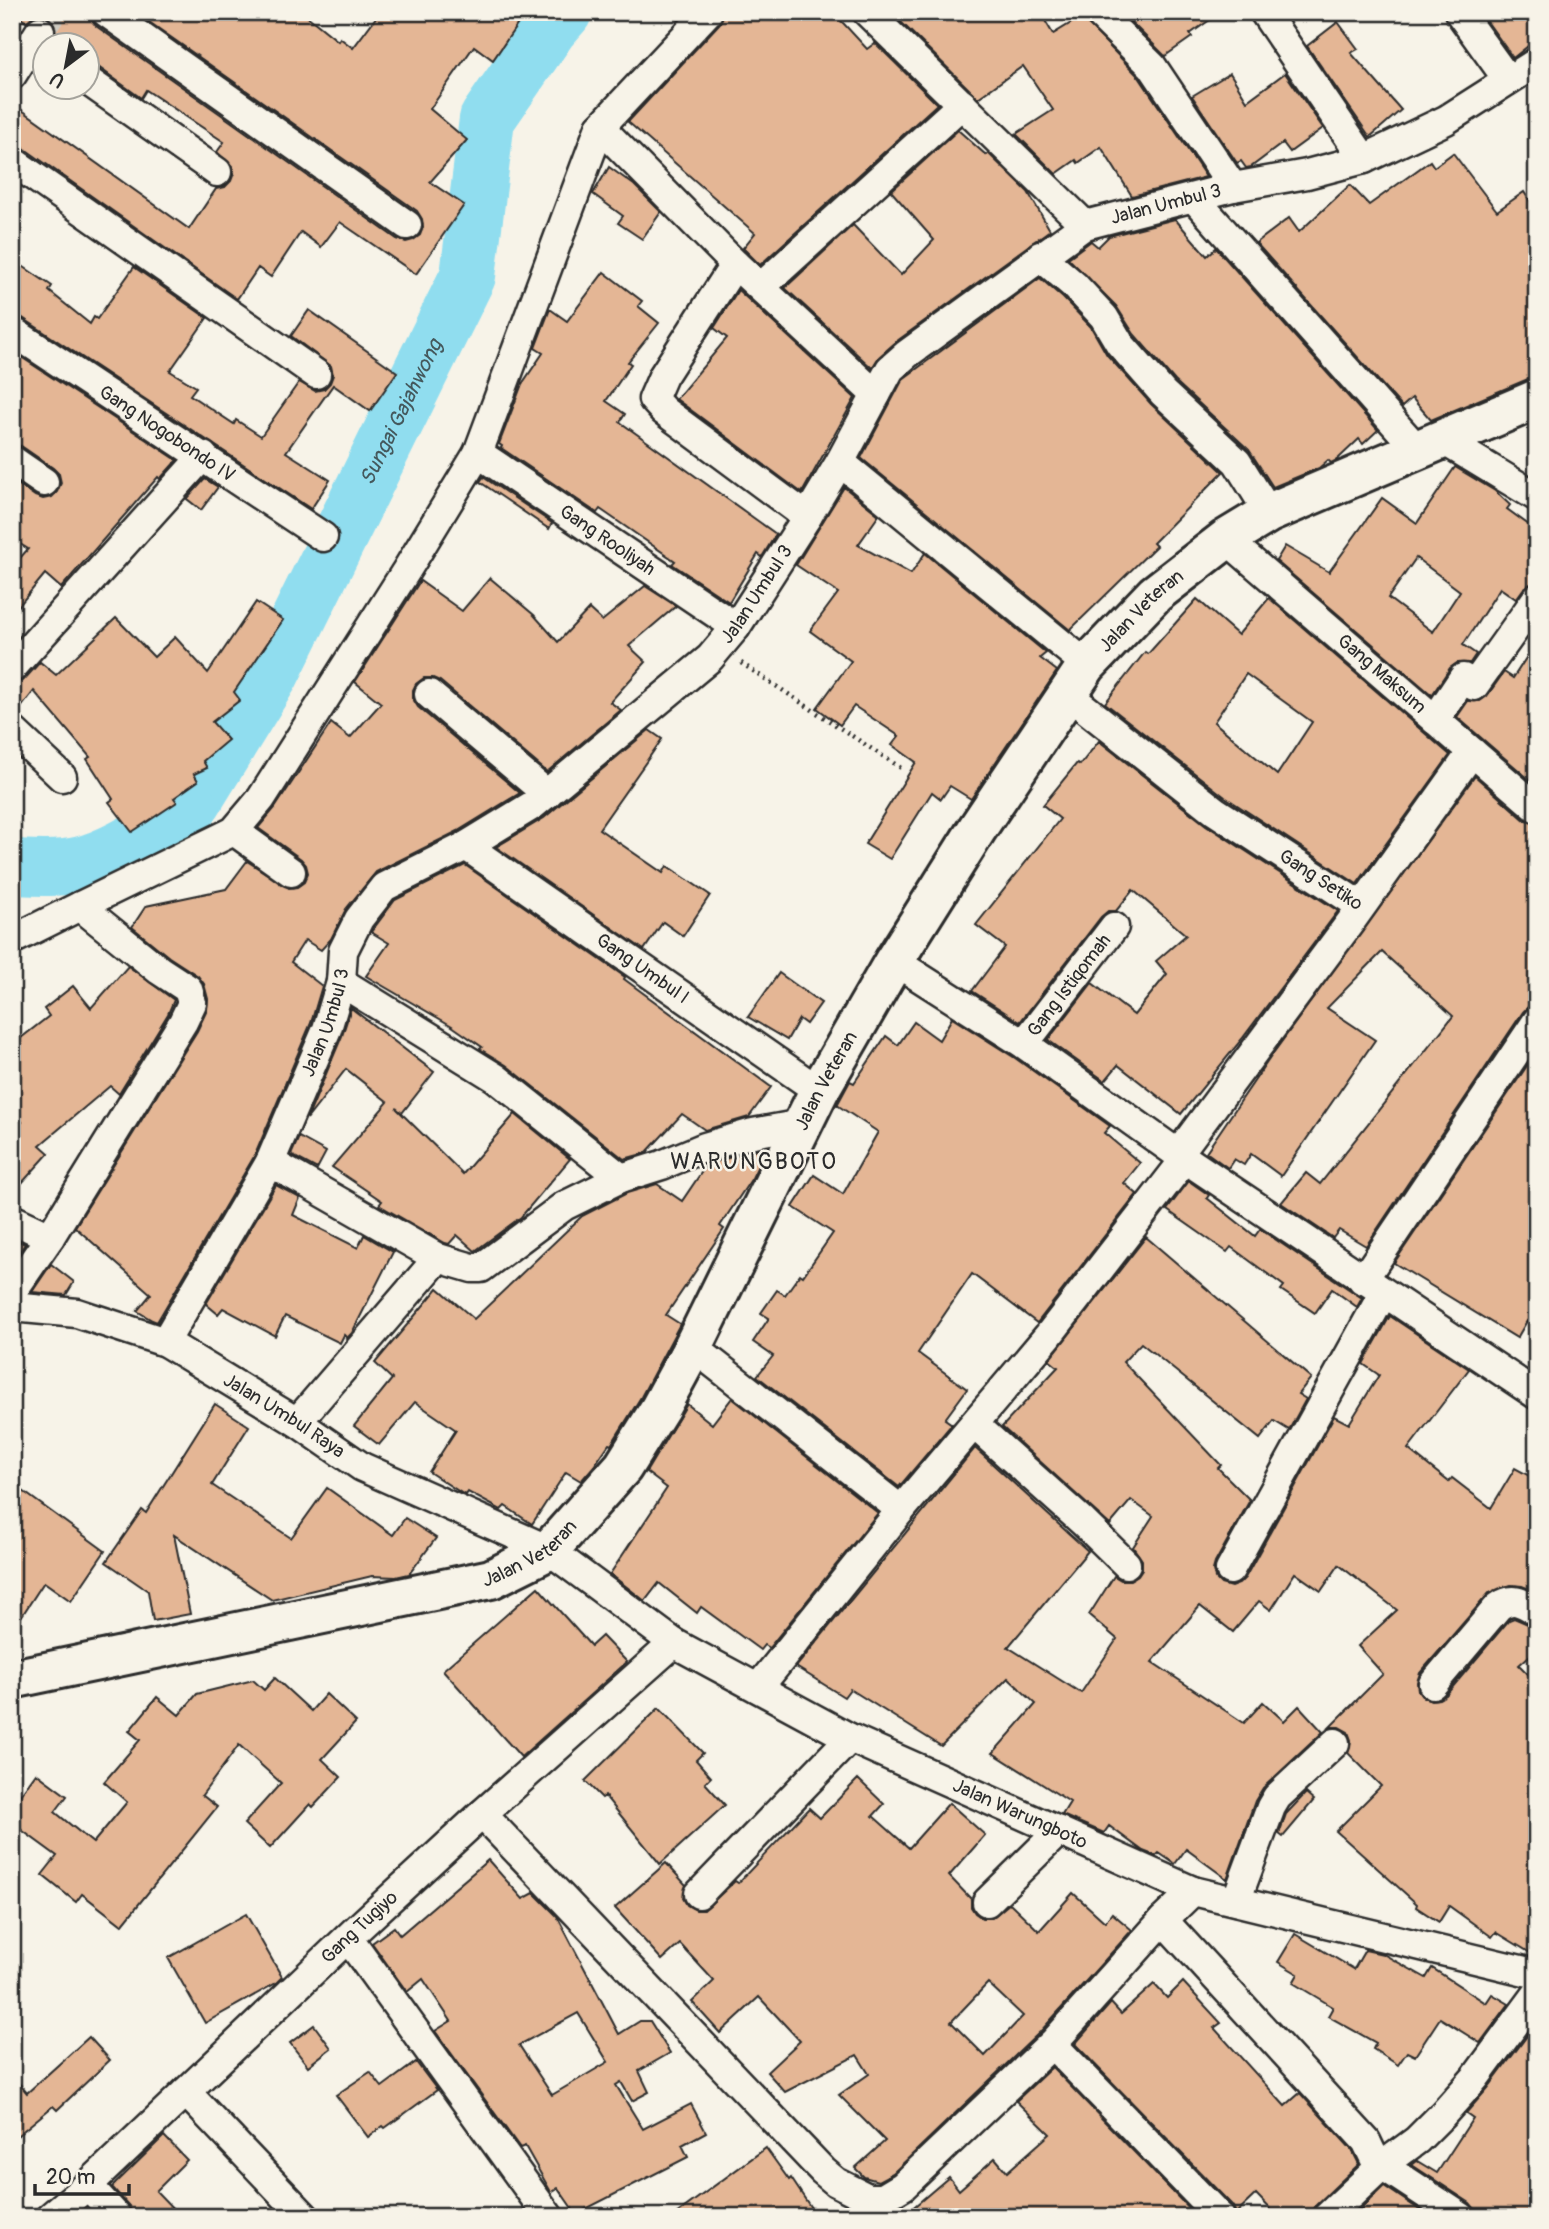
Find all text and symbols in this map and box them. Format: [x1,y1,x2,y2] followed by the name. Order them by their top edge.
[32,32,102,102] north arrow
[46,66,69,93] text: U
[1108,179,1224,230] street label: Jalan Umbul 3
[354,333,449,489] water label: Sungai Gajahwong
[94,380,240,487] street label: Gang Nogobondo IV
[555,499,660,581] street label: Gang Rooliyah
[715,540,798,648] street label: Jalan Umbul 3
[1094,564,1189,657] street label: Jalan Veteran
[1332,629,1431,719] street label: Gang Maksum
[1275,844,1367,916] street label: Gang Setiko
[592,928,694,1009] street label: Gang Umbul I
[1022,929,1116,1042] street label: Gang Istiqomah
[296,968,354,1080] street label: Jalan Umbul 3
[790,1027,863,1134] street label: Jalan Veteran
[670,1147,838,1176] district label: WARUNGBOTO
[219,1368,350,1464] street label: Jalan Umbul Raya
[481,1515,582,1592] street label: Jalan Veteran
[949,1773,1091,1854] street label: Jalan Warungboto
[316,1886,403,1969] street label: Gang Tugiyo
[35,2152,130,2196] scale bar
[46,2164,95,2191] text: 20 m

